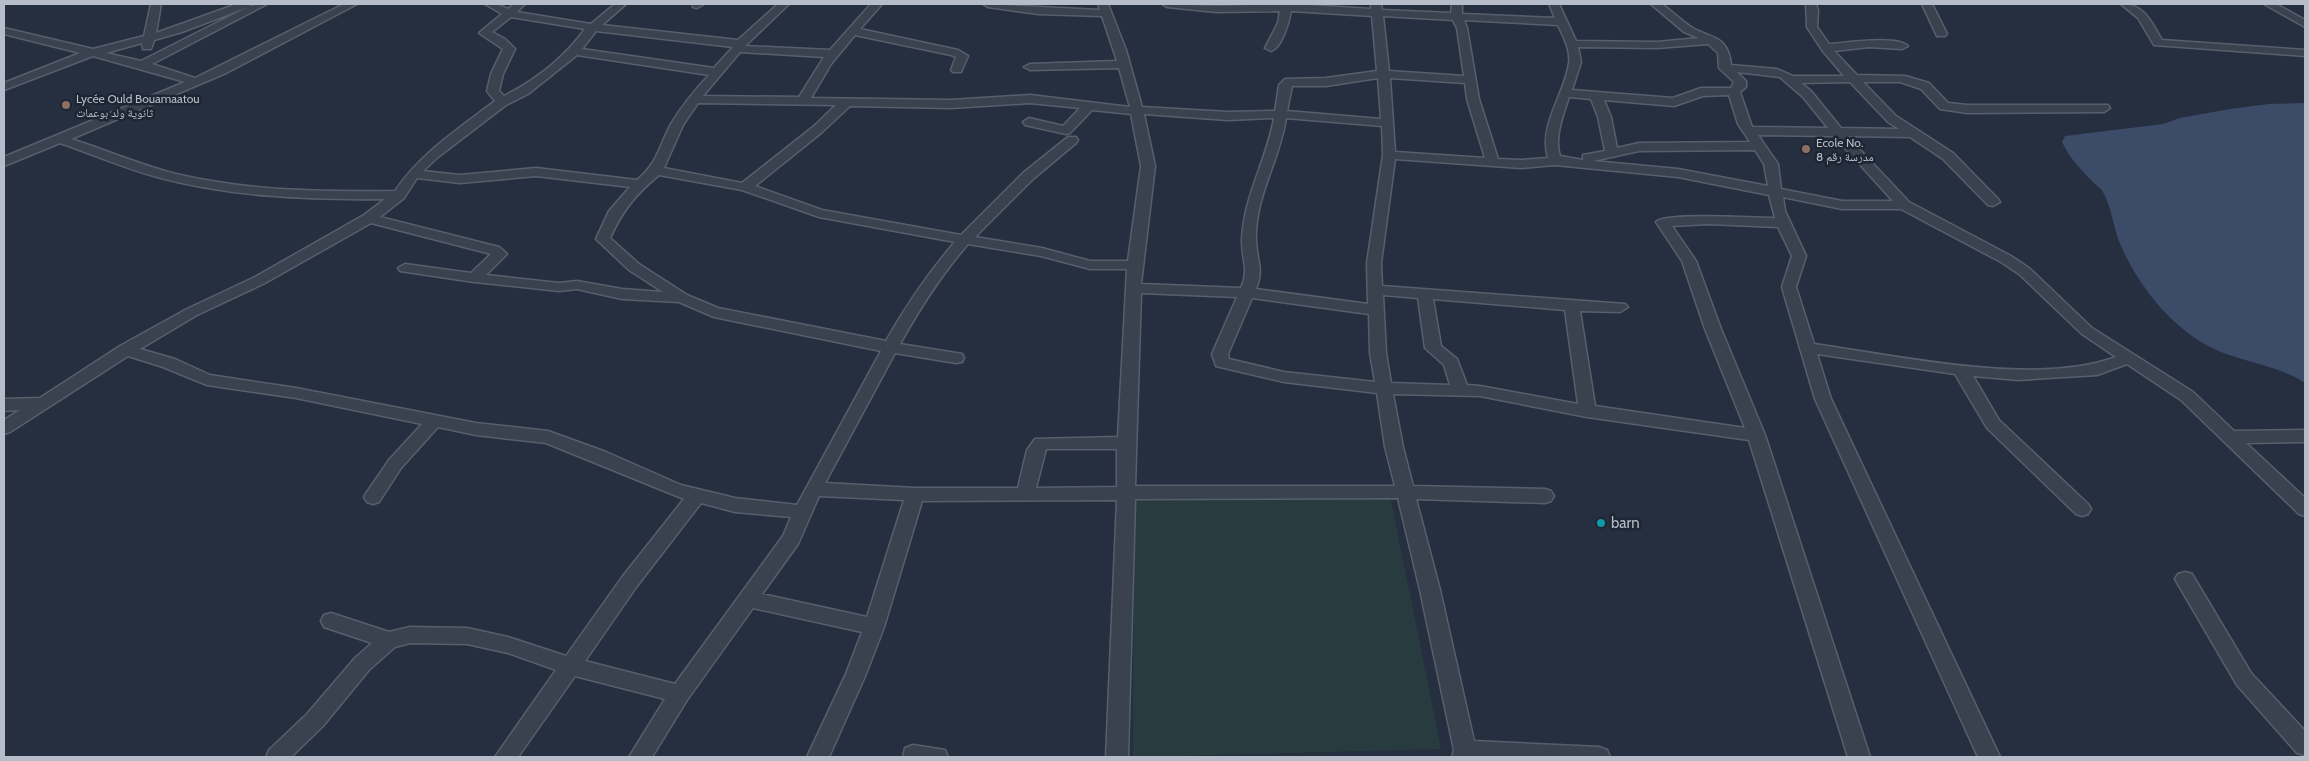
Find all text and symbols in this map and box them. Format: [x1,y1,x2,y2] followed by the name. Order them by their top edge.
[76,91,200,120] place label: Lycée Ould Bouamaatou ثانوية ولد بوعمات
[60,99,72,111] marker: Lycée Ould Bouamaatou ثانوية ولد بوعمات
[1816,135,1874,165] place label: Ecole No. 8 مدرسة رقم
[1800,143,1812,155] marker: Ecole No. 8 مدرسة رقم
[1611,514,1640,532] place label: barn
[1595,517,1607,529] marker: barn

